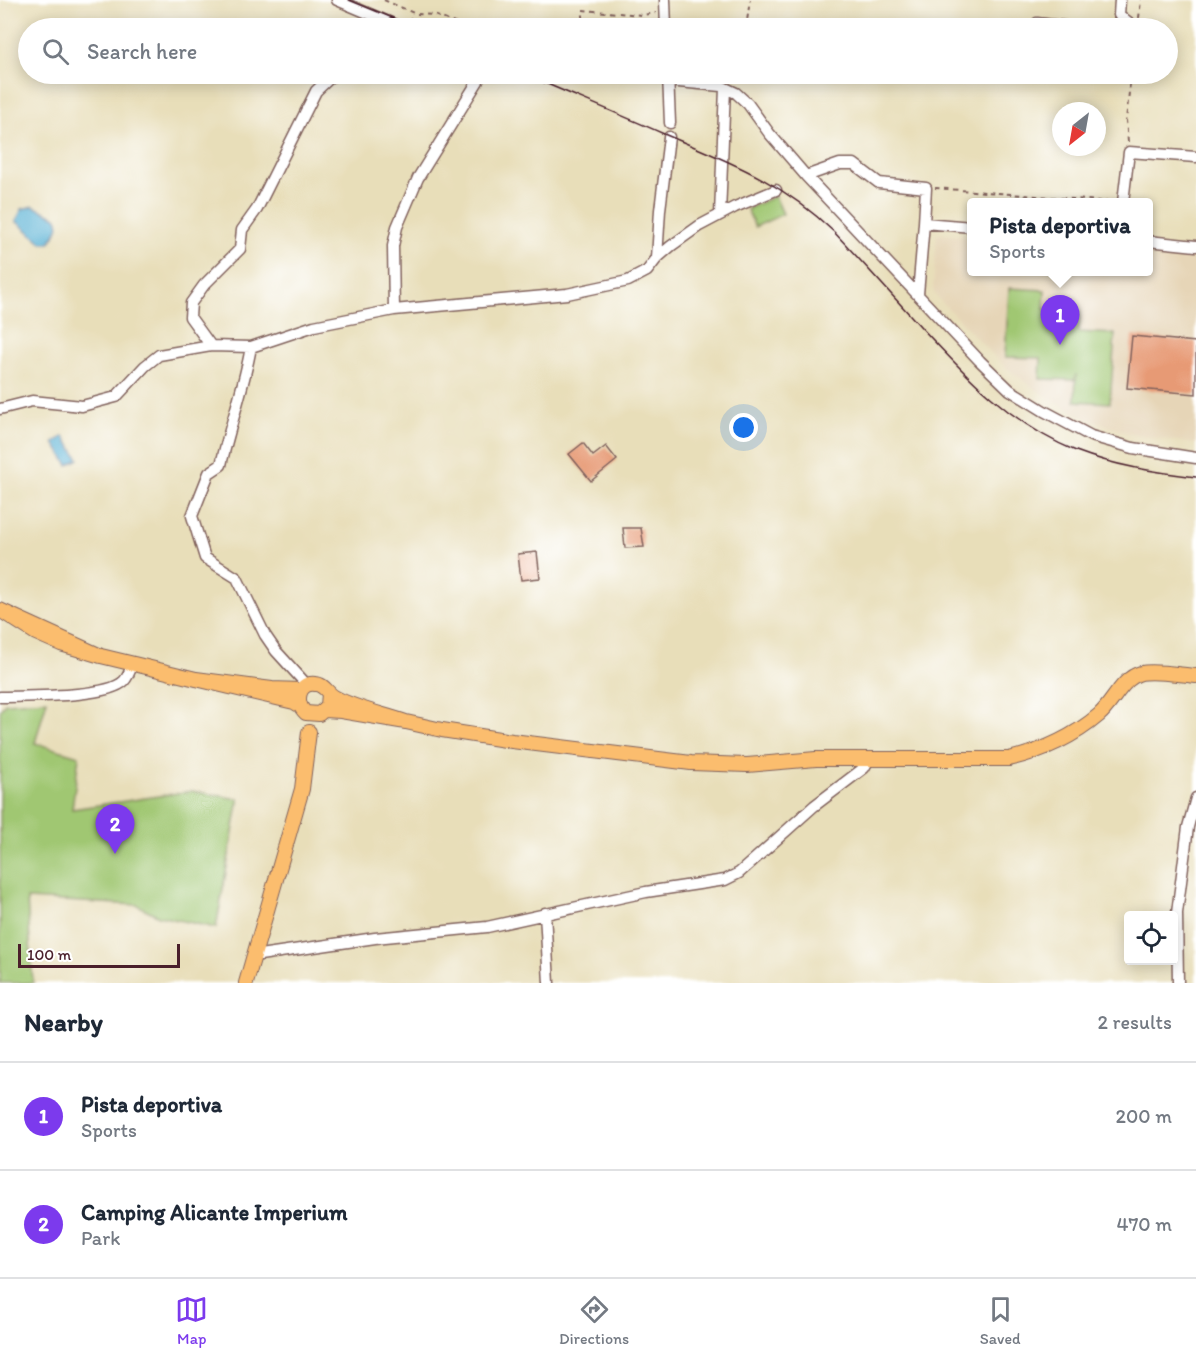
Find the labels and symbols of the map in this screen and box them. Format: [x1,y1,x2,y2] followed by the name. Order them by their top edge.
[1052,102,1106,156] north arrow
[1040,296,1080,345] pin: 1
[729,413,758,442] your location
[96,804,134,854] pin: 2
[18,941,180,968] scale bar

